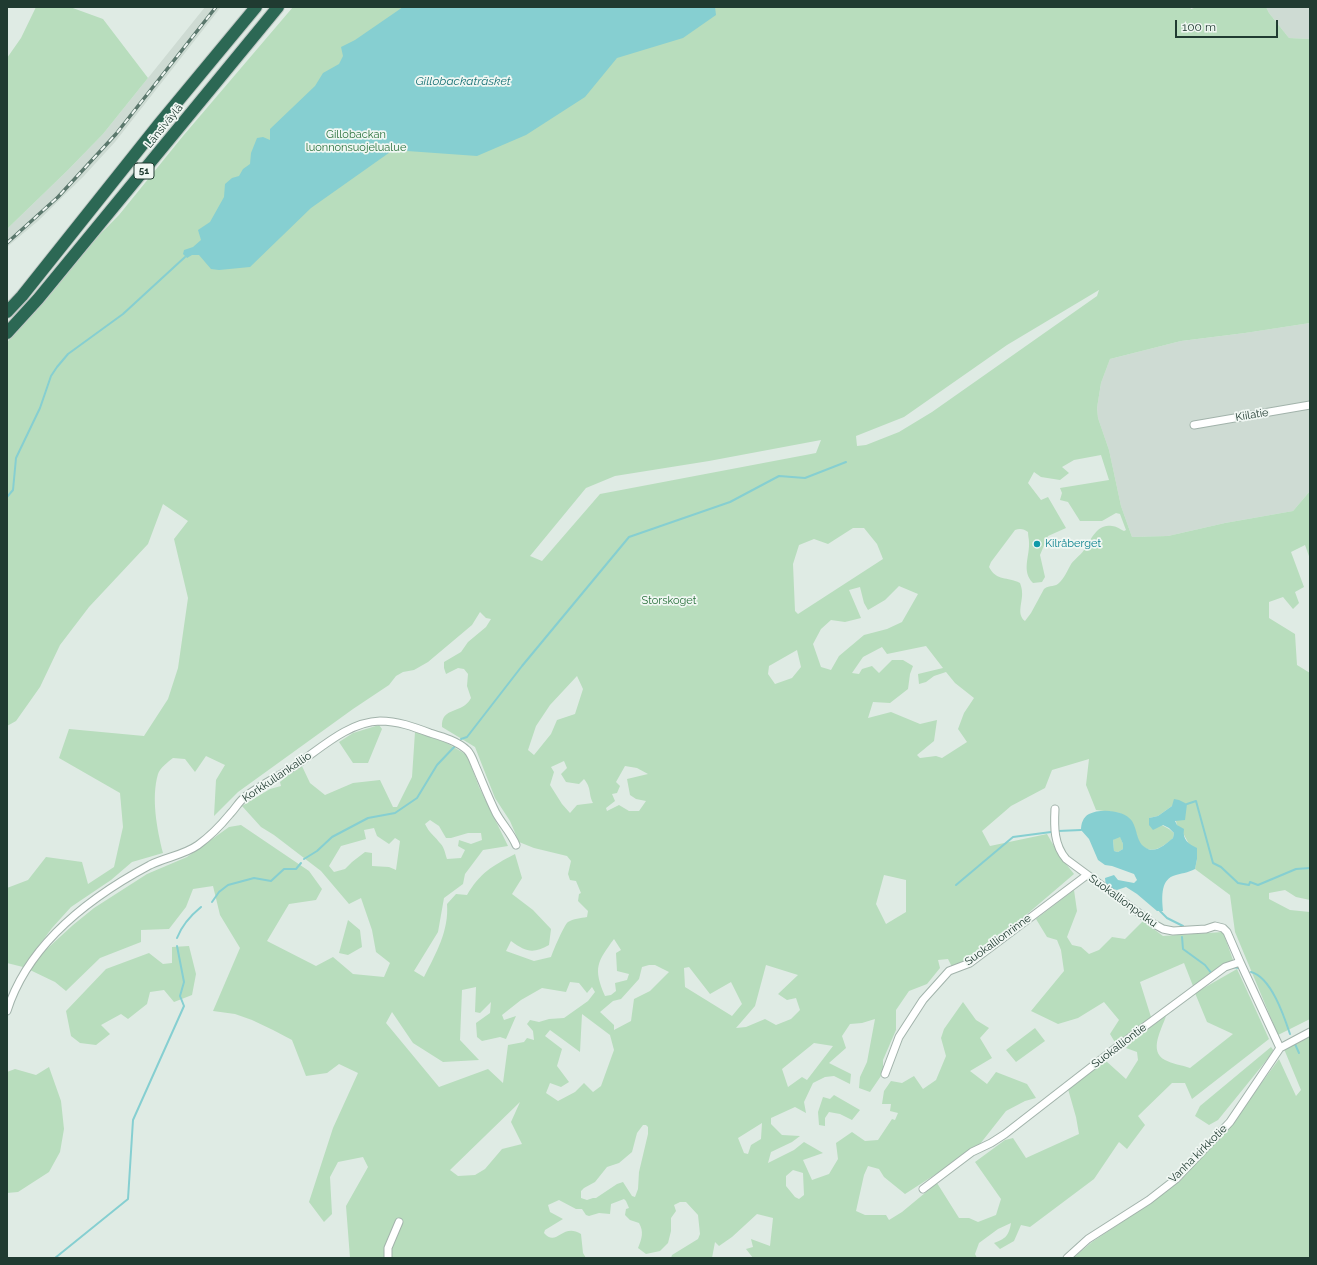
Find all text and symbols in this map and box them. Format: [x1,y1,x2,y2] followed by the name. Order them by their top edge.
[1177,12,1280,38] scale bar
[1182,20,1216,34] text: 100 m
[415,74,511,88] water label: Gillobackaträsket
[142,101,186,151] street label: Länsiväylä
[306,128,406,154] park label: Gillobackan luonnonsuojelualue
[134,163,154,179] road number: 51
[1234,406,1270,424] street label: Kiilatie
[1045,537,1101,551] place label: Kilråberget
[1032,539,1042,549] marker: Kilråberget
[642,594,696,608] park label: Storskoget
[240,749,314,805] street label: Korkkullankallio
[1086,872,1160,930] street label: Suokallionpolku
[962,912,1034,968] street label: Suokallionrinne
[1089,1021,1149,1071] street label: Suokalliontie
[1166,1122,1230,1186] street label: Vanha kirkkotie

